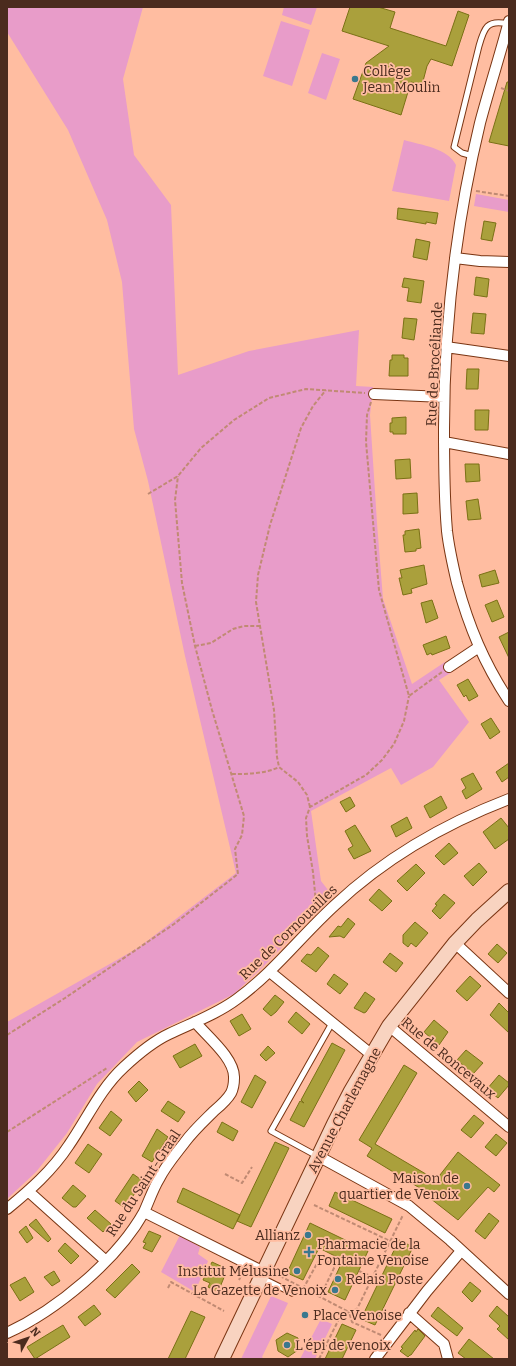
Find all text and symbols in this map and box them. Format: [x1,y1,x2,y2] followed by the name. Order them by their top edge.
[362,63,441,96] place label: Collège Jean Moulin
[350,74,360,84] marker: Collège Jean Moulin
[423,301,446,427] street label: Rue de Brocéliande
[236,881,341,983] street label: Rue de Cornouailles
[398,1014,500,1103] street label: Rue de Roncevaux
[304,1045,385,1176] street label: Avenue Charlemagne
[103,1127,184,1240] street label: Rue du Saint-Graal
[339,1170,459,1203] place label: Maison de quartier de Venoix
[462,1181,472,1191] marker: Maison de quartier de Venoix
[255,1227,300,1244] place label: Allianz
[303,1230,313,1240] marker: Allianz
[317,1236,429,1269] place label: Pharmacie de la Fontaine Venoise
[304,1247,314,1257] marker: Pharmacie de la Fontaine Venoise
[178,1263,289,1280] place label: Institut Mélusine
[292,1266,302,1276] marker: Institut Mélusine
[346,1271,423,1288] place label: Relais Poste
[333,1274,343,1284] marker: Relais Poste
[193,1282,327,1299] place label: La Gazette de Venoix
[330,1285,340,1295] marker: La Gazette de Venoix
[313,1307,402,1324] place label: Place Venoise
[300,1310,310,1320] marker: Place Venoise
[8,1318,48,1358] north arrow
[28,1324,43,1340] text: N
[295,1337,391,1354] place label: L'épi de venoix
[282,1340,292,1350] marker: L'épi de venoix

